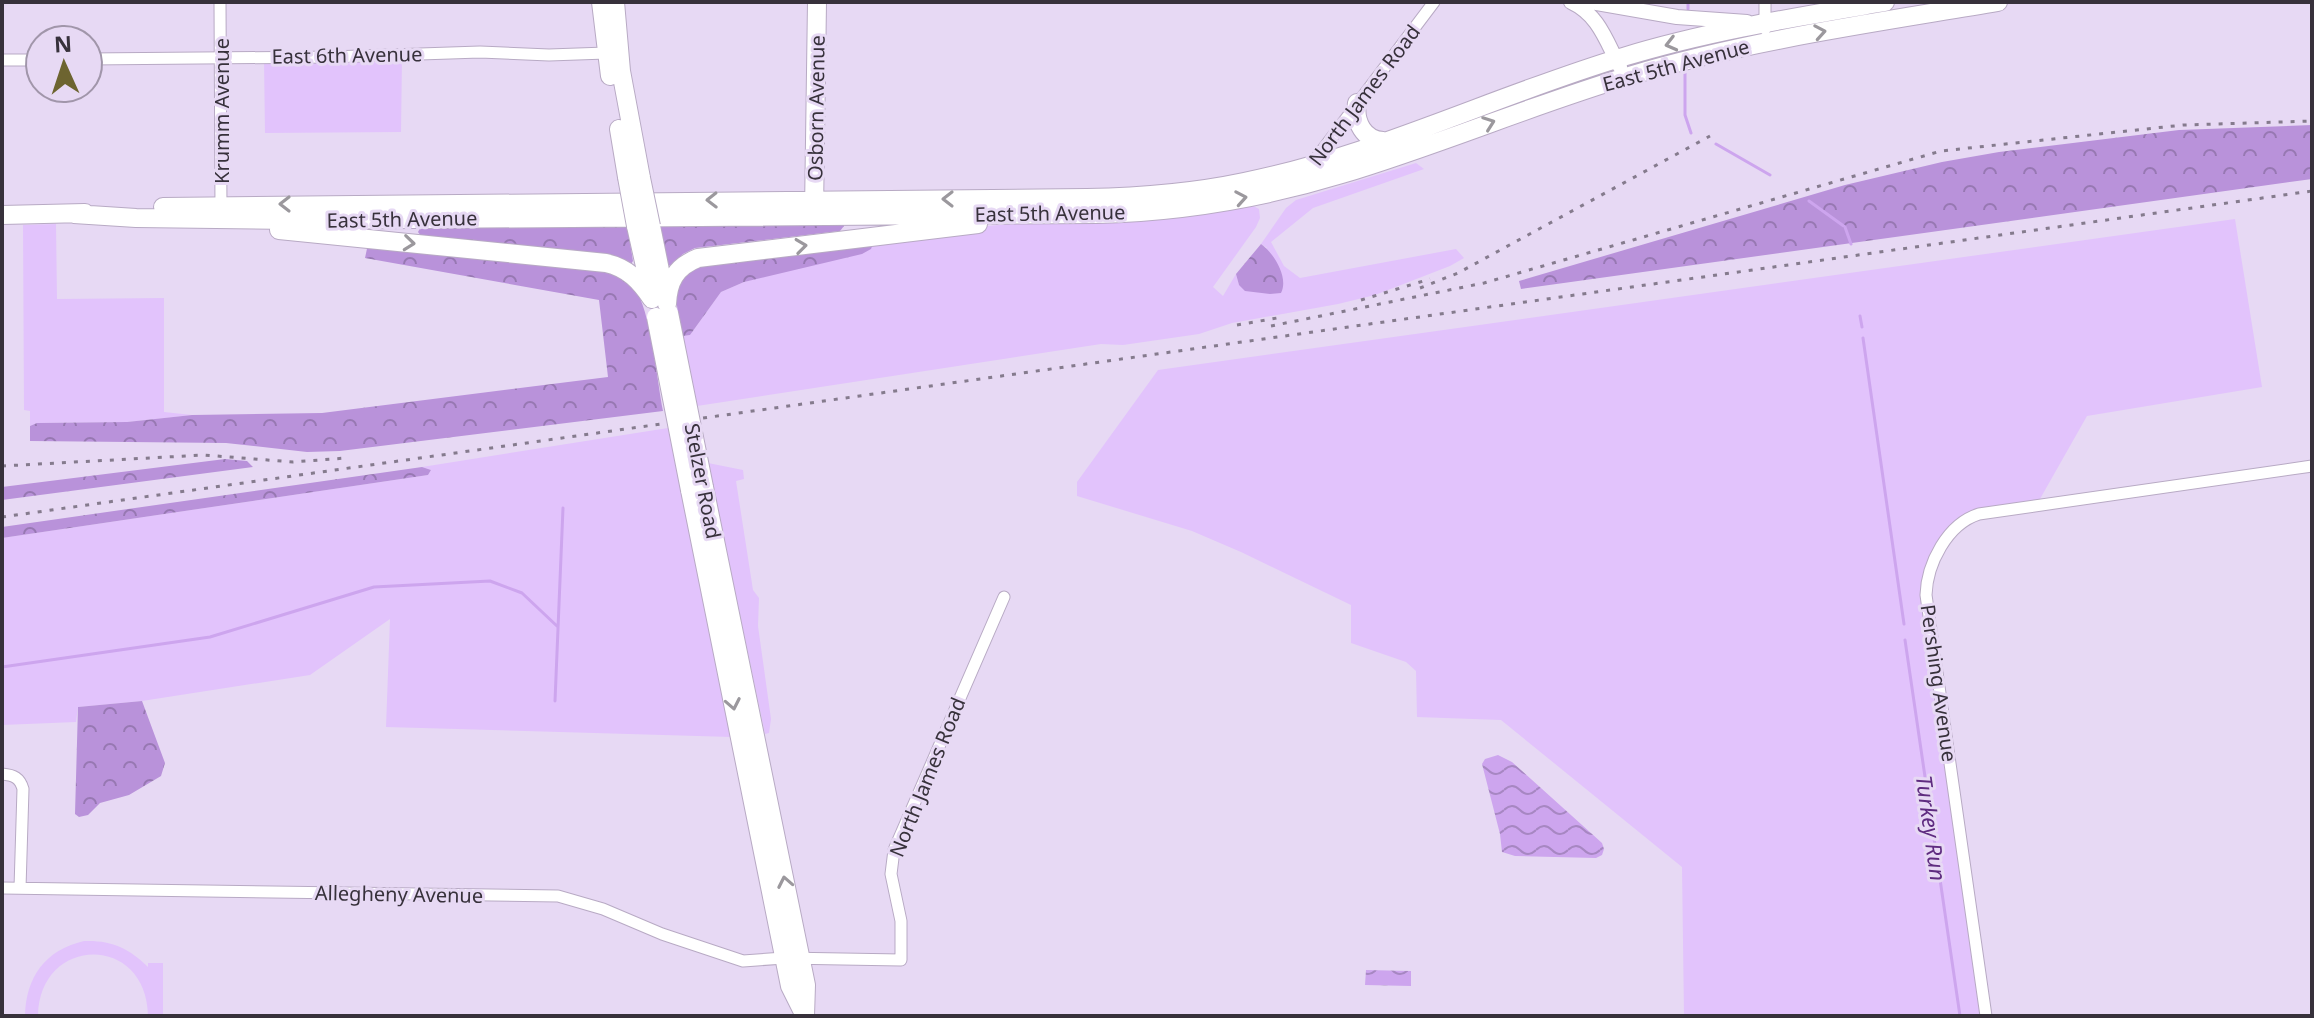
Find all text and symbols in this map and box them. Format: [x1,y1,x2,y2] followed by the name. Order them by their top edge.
[1302,19,1426,171] street label: North James Road
[24,24,104,104] north arrow
[1813,25,1827,42] one-way arrow
[53,28,73,58] text: N
[1600,32,1752,98] street label: East 5th Avenue
[801,35,831,181] street label: Osborn Avenue
[1664,35,1678,52] one-way arrow
[208,38,235,184] street label: Krumm Avenue
[271,40,423,70] street label: East 6th Avenue
[1481,116,1495,133] one-way arrow
[941,190,954,208] one-way arrow
[1234,191,1247,208] one-way arrow
[705,192,718,209] one-way arrow
[278,196,291,213] one-way arrow
[974,198,1126,228] street label: East 5th Avenue
[326,204,478,234] street label: East 5th Avenue
[403,235,416,252] one-way arrow
[795,237,808,254] one-way arrow
[679,421,727,541] street label: Stelzer Road
[1915,602,1963,764] street label: Pershing Avenue
[883,693,971,861] street label: North James Road
[724,697,741,710] one-way arrow
[1910,773,1954,883] water label: Turkey Run
[777,876,794,890] one-way arrow
[315,879,483,909] street label: Allegheny Avenue

